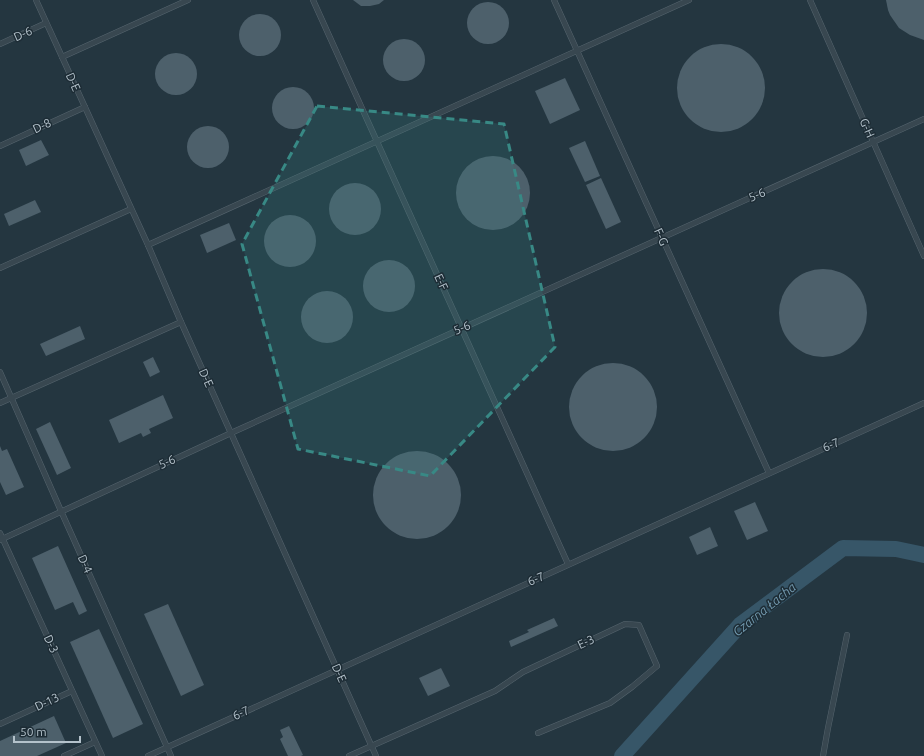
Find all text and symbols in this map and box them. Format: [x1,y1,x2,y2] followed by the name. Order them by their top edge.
[12,24,34,43] street label: D-6
[64,71,83,93] street label: D-E
[31,116,53,135] street label: D-8
[857,116,877,139] street label: G-H
[746,185,767,204] street label: 5-6
[652,226,671,248] street label: F-G
[432,272,451,292] street label: E-F
[451,318,472,337] street label: 5-6
[197,367,216,389] street label: D-E
[820,435,841,454] street label: 6-7
[156,452,177,471] street label: 5-6
[76,553,95,575] street label: D-4
[525,569,546,588] street label: 6-7
[730,579,798,639] water label: Czarna Łacha
[575,632,596,651] street label: E-3
[42,633,61,655] street label: D-3
[330,662,349,684] street label: D-E
[32,690,61,713] street label: D-13
[230,703,251,722] street label: 6-7
[14,718,80,744] scale bar
[20,725,47,738] text: 50 m

